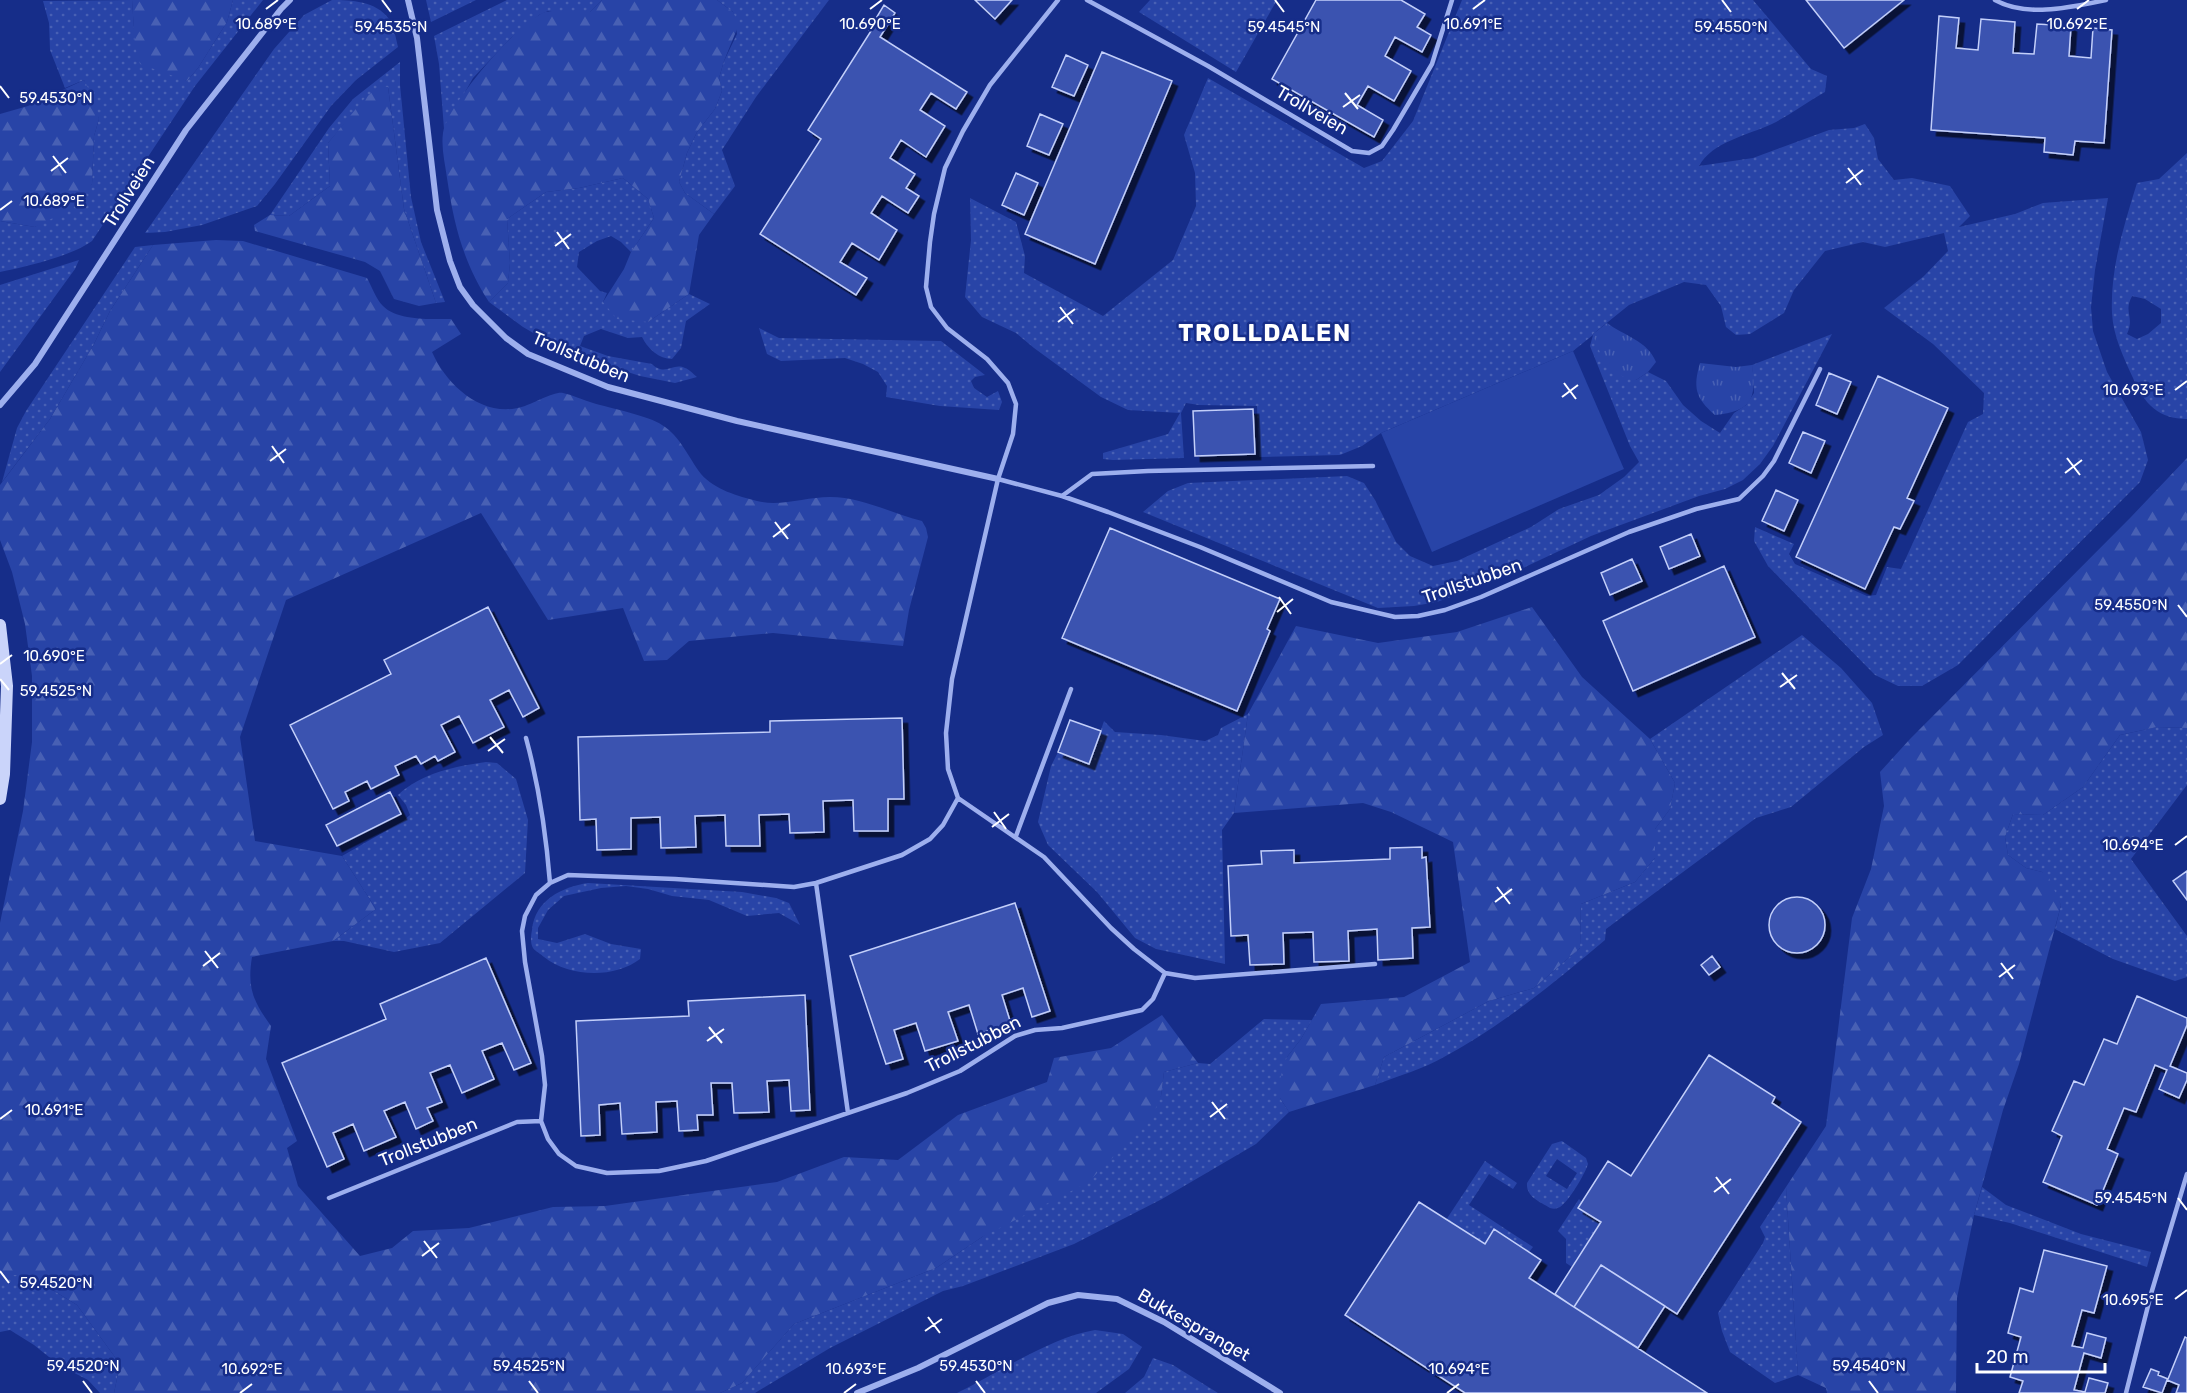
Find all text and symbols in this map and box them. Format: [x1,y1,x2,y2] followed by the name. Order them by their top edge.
[235,15,297,33] text: 10.689°E
[839,15,901,33] text: 10.690°E
[1444,15,1502,33] text: 10.691°E
[2047,15,2107,33] text: 10.692°E
[355,18,427,36] text: 59.4535°N
[1247,18,1321,36] text: 59.4545°N
[1694,18,1768,36] text: 59.4550°N
[1272,81,1352,139] street label: Trollveien
[19,89,93,107] text: 59.4530°N
[99,152,159,232] street label: Trollveien
[23,192,85,210] text: 10.689°E
[1178,319,1352,347] district label: TROLLDALEN
[529,327,633,387] street label: Trollstubben
[2103,381,2163,399] text: 10.693°E
[1419,554,1525,608] street label: Trollstubben
[2094,596,2168,614] text: 59.4550°N
[23,647,85,665] text: 10.690°E
[20,682,92,700] text: 59.4525°N
[2102,836,2164,854] text: 10.694°E
[922,1011,1024,1077] street label: Trollstubben
[25,1101,83,1119] text: 10.691°E
[376,1112,480,1172] street label: Trollstubben
[2094,1189,2168,1207] text: 59.4545°N
[19,1274,93,1292] text: 59.4520°N
[1134,1284,1254,1366] street label: Bukkespranget
[2102,1291,2164,1309] text: 10.695°E
[1977,1336,2104,1374] scale bar
[1986,1346,2028,1368] text: 20 m
[46,1357,120,1375] text: 59.4520°N
[493,1357,565,1375] text: 59.4525°N
[939,1357,1013,1375] text: 59.4530°N
[1832,1357,1906,1375] text: 59.4540°N
[222,1360,282,1378] text: 10.692°E
[826,1360,886,1378] text: 10.693°E
[1428,1360,1490,1378] text: 10.694°E

